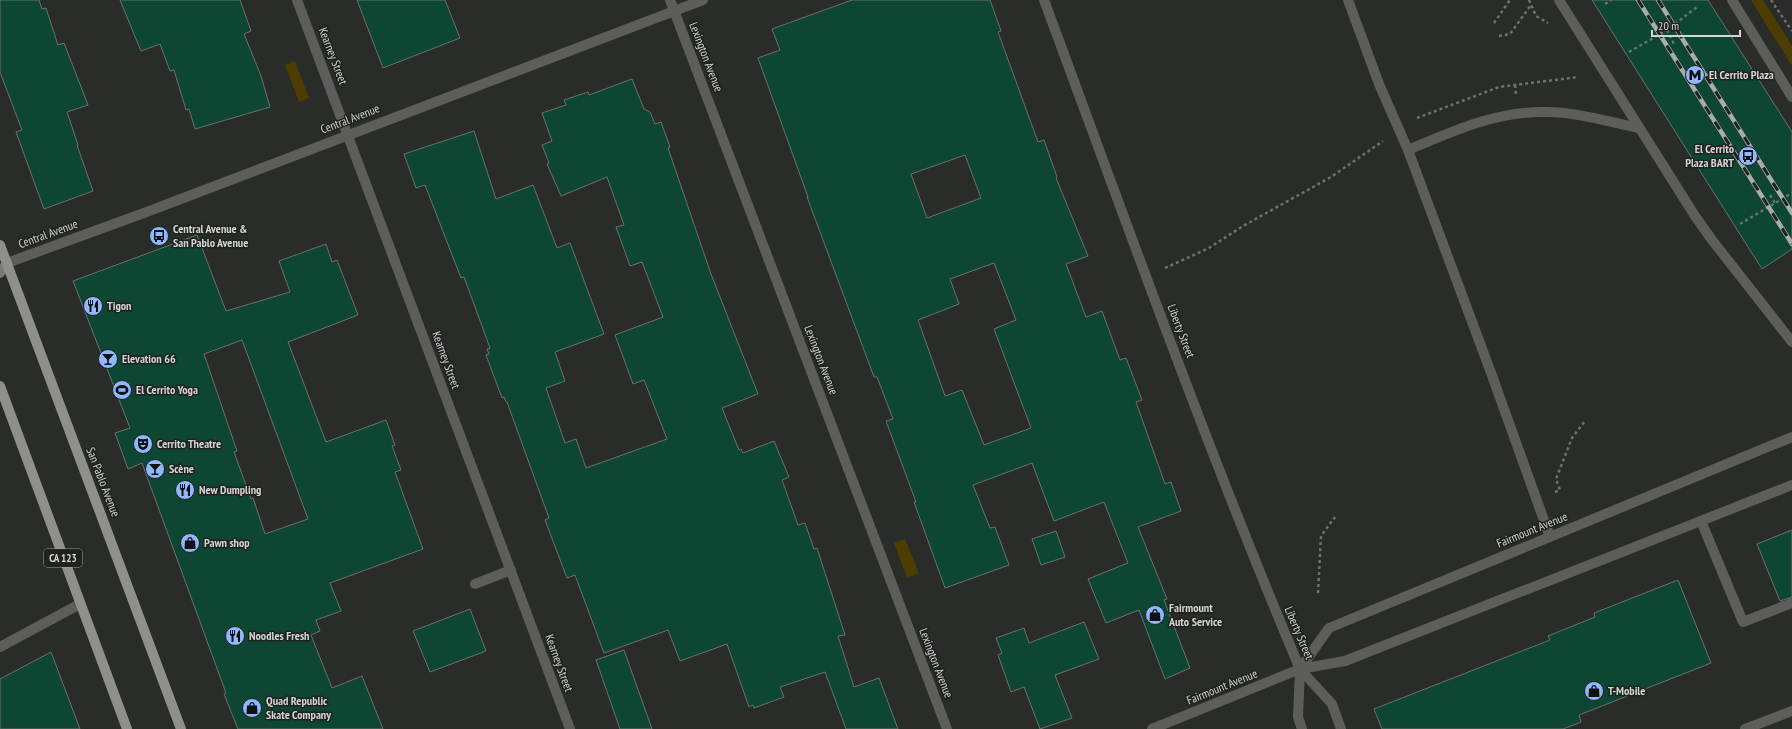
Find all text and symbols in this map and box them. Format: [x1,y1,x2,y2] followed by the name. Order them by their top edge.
[1652,12,1740,38] scale bar
[1658,18,1679,33] text: 20 m
[686,20,727,94] street label: Lexington Avenue
[316,25,351,87] street label: Kearney Street
[1684,64,1706,86] metro station icon: El Cerrito Plaza
[1709,67,1774,82] place label: El Cerrito Plaza
[318,100,382,137] street label: Central Avenue
[1685,141,1735,170] place label: El Cerrito Plaza BART
[1737,145,1759,167] bus stop icon: El Cerrito Plaza BART
[16,216,80,251] street label: Central Avenue
[173,221,248,250] place label: Central Avenue & San Pablo Avenue
[148,225,170,247] bus stop icon: Central Avenue & San Pablo Avenue
[82,295,104,317] restaurant icon: Tigon
[107,298,131,313] place label: Tigon
[1164,302,1199,360] street label: Liberty Street
[801,323,842,397] street label: Lexington Avenue
[429,329,464,391] street label: Kearney Street
[97,348,119,370] bar icon: Elevation 66
[122,351,176,366] place label: Elevation 66
[111,379,133,401] sports icon: El Cerrito Yoga
[136,382,198,397] place label: El Cerrito Yoga
[132,433,154,455] theatre icon: Cerrito Theatre
[157,436,221,451] place label: Cerrito Theatre
[83,445,124,519] street label: San Pablo Avenue
[144,458,166,480] bar icon: Scène
[169,461,194,476] place label: Scène
[174,479,196,501] restaurant icon: New Dumpling
[199,482,261,497] place label: New Dumpling
[1494,509,1569,551] street label: Fairmount Avenue
[179,532,201,554] shop icon: Pawn shop
[204,535,250,550] place label: Pawn shop
[44,549,82,567] road number: CA 123
[1168,600,1222,629] place label: Fairmount Auto Service
[1144,604,1166,626] shop icon: Fairmount Auto Service
[1282,604,1318,662] street label: Liberty Street
[224,625,246,647] restaurant icon: Noodles Fresh
[916,626,957,700] street label: Lexington Avenue
[249,628,309,643] place label: Noodles Fresh
[542,632,577,694] street label: Kearney Street
[1184,666,1259,708] street label: Fairmount Avenue
[1583,680,1605,702] shop icon: T-Mobile
[1608,683,1645,698] place label: T-Mobile
[266,693,331,722] place label: Quad Republic Skate Company
[241,697,263,719] shop icon: Quad Republic Skate Company

